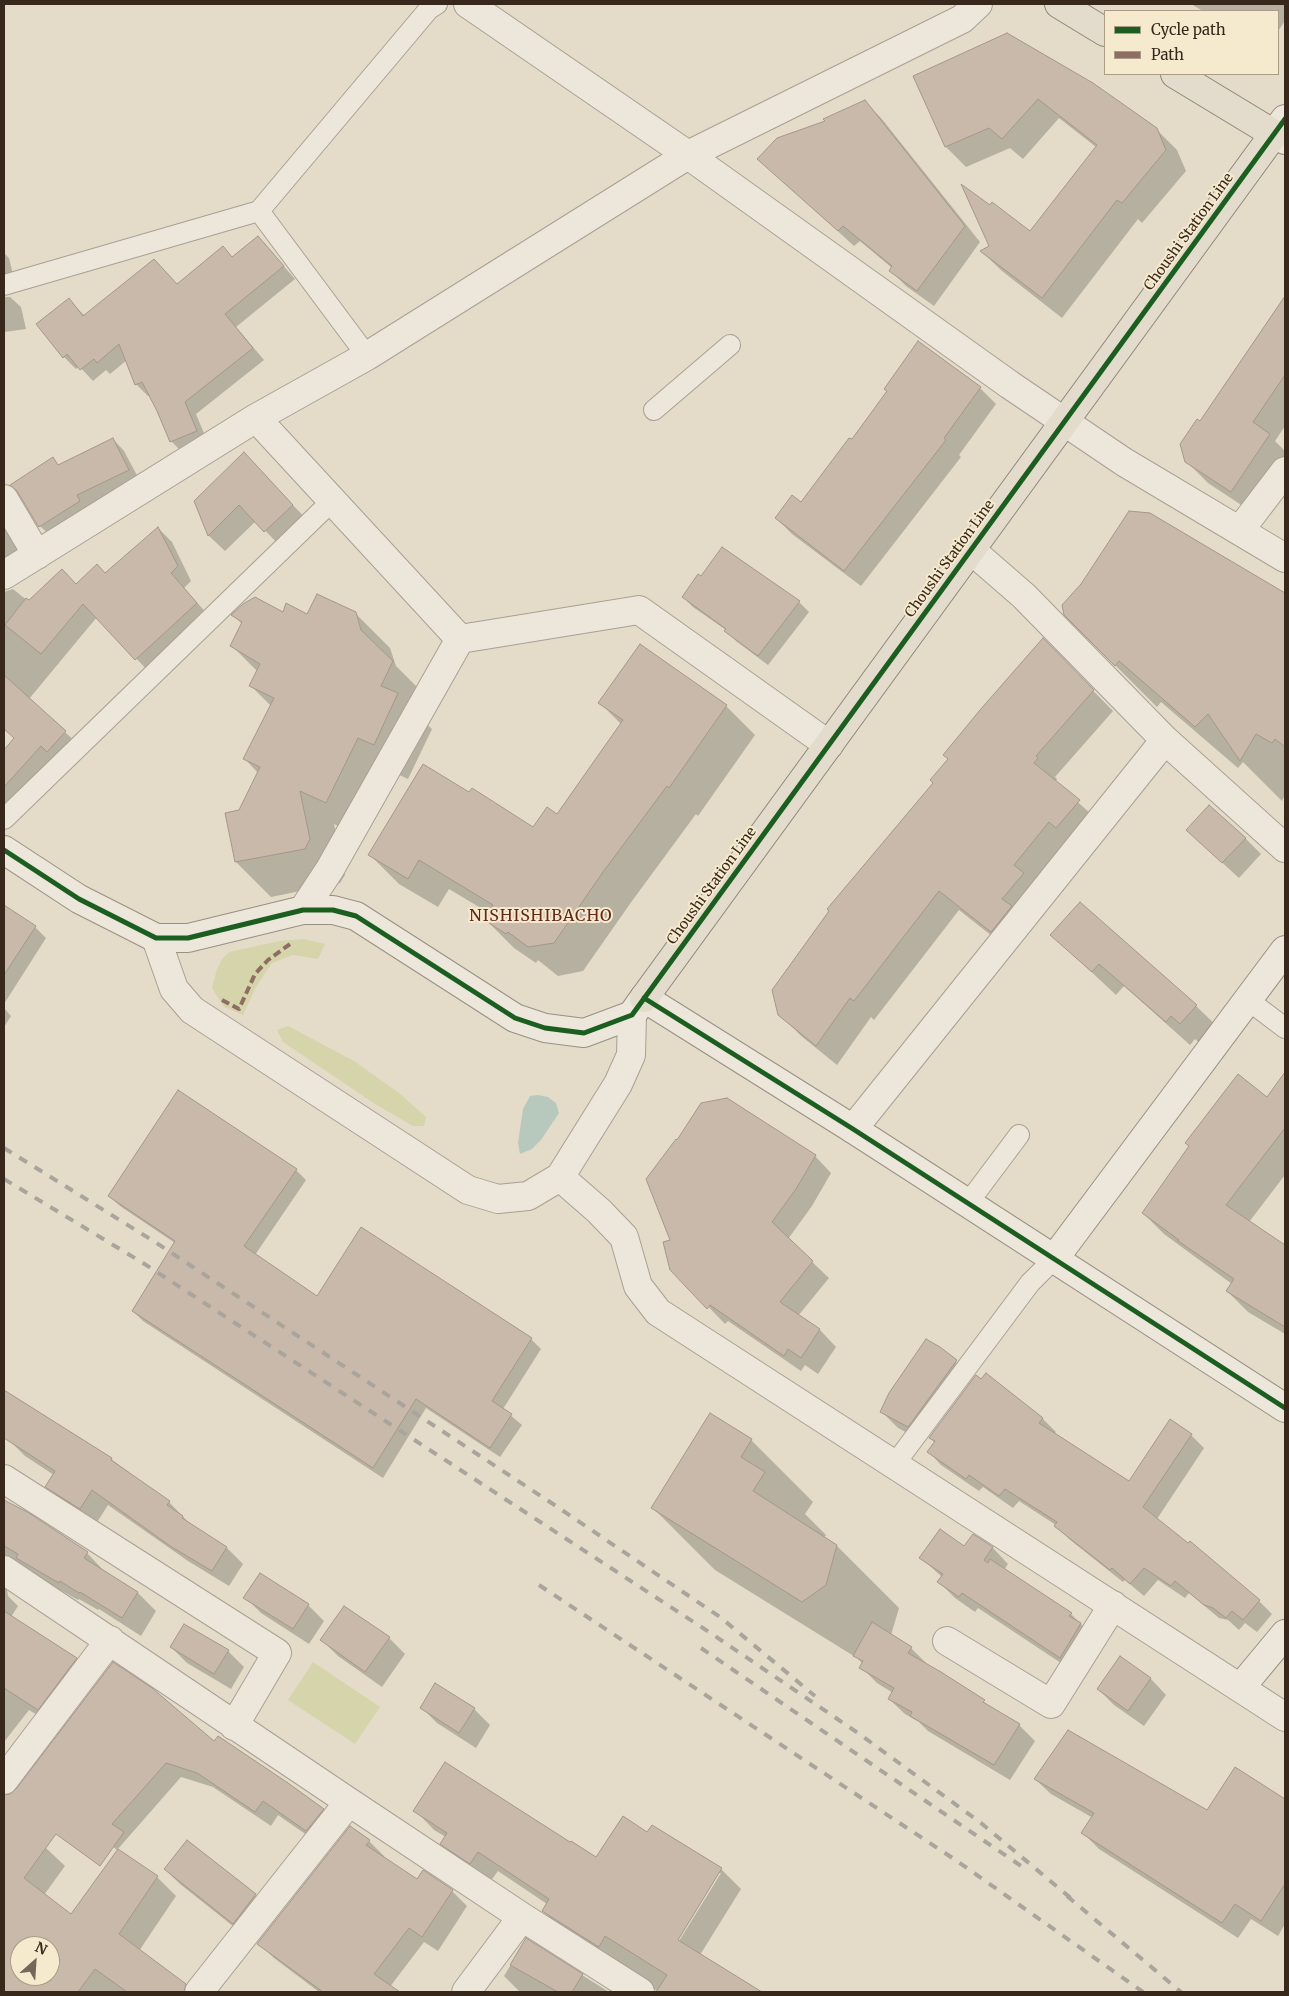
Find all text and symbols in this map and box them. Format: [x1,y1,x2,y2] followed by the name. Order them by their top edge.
[1104,10,1279,75] legend
[1151,20,1226,39] text: Cycle path
[1151,45,1184,64] text: Path
[1141,170,1237,294] street label: Choushi Station Line
[902,497,998,621] street label: Choushi Station Line
[664,824,760,948] street label: Choushi Station Line
[468,906,614,926] district label: NISHISHIBACHO
[10,1936,60,1986] north arrow
[32,1938,50,1959] text: N

